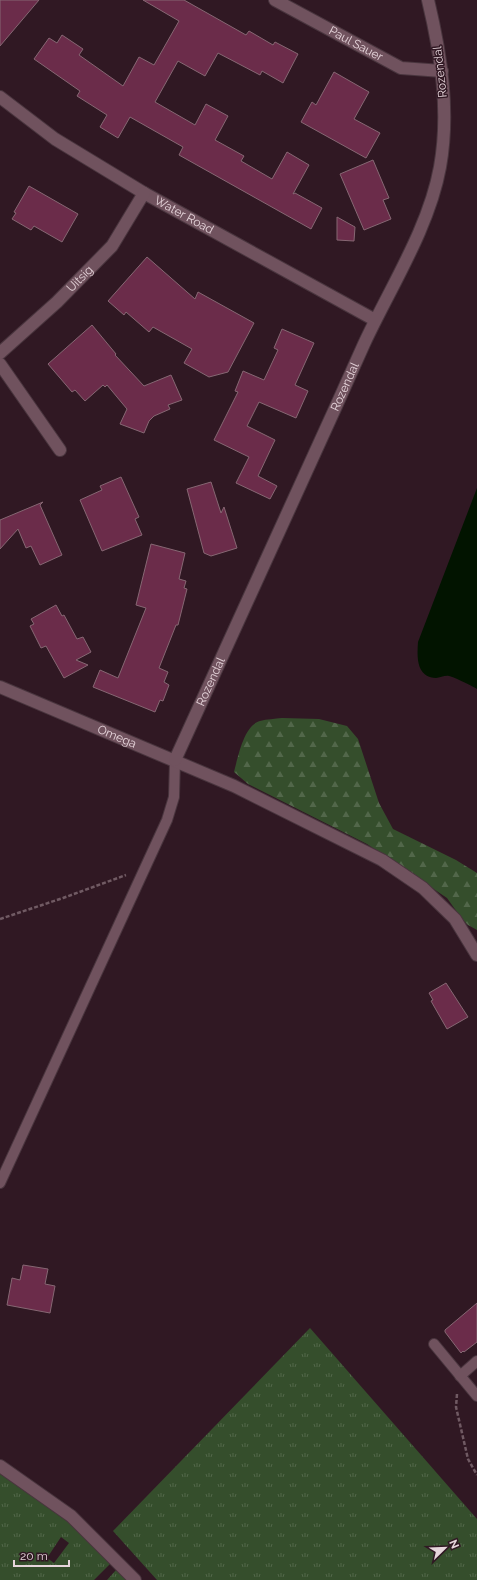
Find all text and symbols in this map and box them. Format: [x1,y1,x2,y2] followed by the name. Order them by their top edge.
[327,23,386,64] street label: Paul Sauer
[430,45,450,98] street label: Rozendal
[152,193,216,237] street label: Water Road
[64,263,96,295] street label: Uitsig
[328,360,362,413] street label: Rozendal
[194,655,228,708] street label: Rozendal
[95,722,139,751] street label: Omega
[425,1528,465,1568] north arrow
[446,1538,461,1551] text: N
[14,1542,69,1568] scale bar
[20,1549,48,1563] text: 20 m

